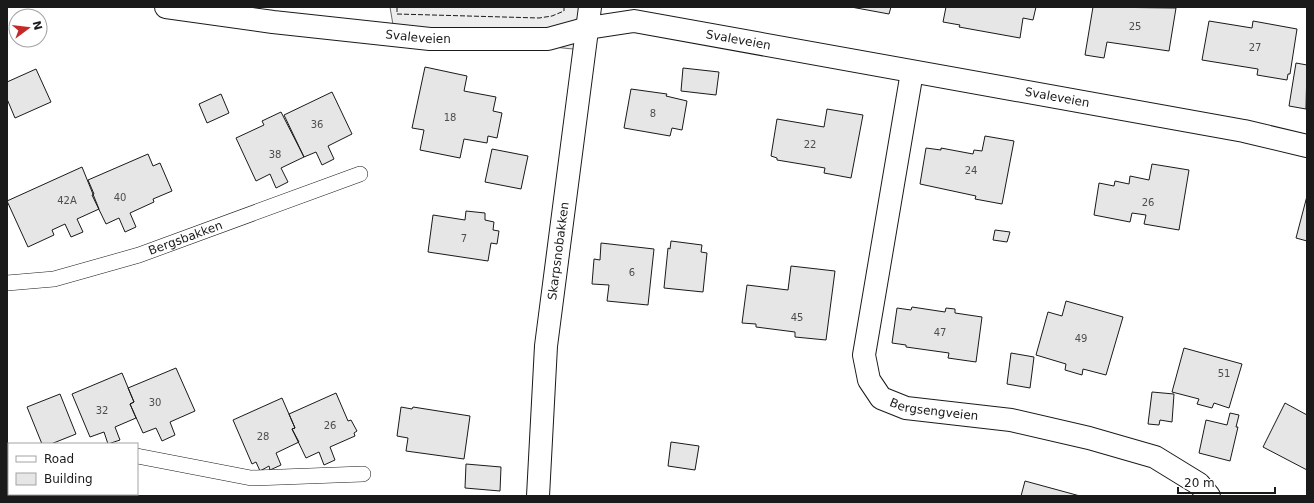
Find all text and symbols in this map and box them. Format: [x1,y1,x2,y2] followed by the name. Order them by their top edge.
[8,8,48,48] north arrow
[30,19,45,32] text: N
[1129,21,1141,32] house number: 25
[385,27,451,46] street label: Svaleveien
[705,27,772,53] street label: Svaleveien
[1249,42,1261,53] house number: 27
[1024,85,1091,110] street label: Svaleveien
[650,108,656,119] house number: 8
[444,112,456,123] house number: 18
[311,119,323,130] house number: 36
[804,139,816,150] house number: 22
[269,149,281,160] house number: 38
[965,165,977,176] house number: 24
[114,192,126,203] house number: 40
[57,195,77,206] house number: 42A
[1142,197,1154,208] house number: 26
[545,201,572,301] street label: Skarpsnobakken
[147,218,224,258] street label: Bergsbakken
[461,233,467,244] house number: 7
[629,267,635,278] house number: 6
[791,312,803,323] house number: 45
[934,327,946,338] house number: 47
[1075,333,1087,344] house number: 49
[1218,368,1230,379] house number: 51
[888,395,979,423] street label: Bergsengveien
[149,397,161,408] house number: 30
[96,405,108,416] house number: 32
[324,420,336,431] house number: 26
[257,431,269,442] house number: 28
[8,443,138,495] legend
[44,452,74,466] text: Road
[1178,469,1275,495] scale bar
[44,472,93,486] text: Building
[1184,476,1215,490] text: 20 m

